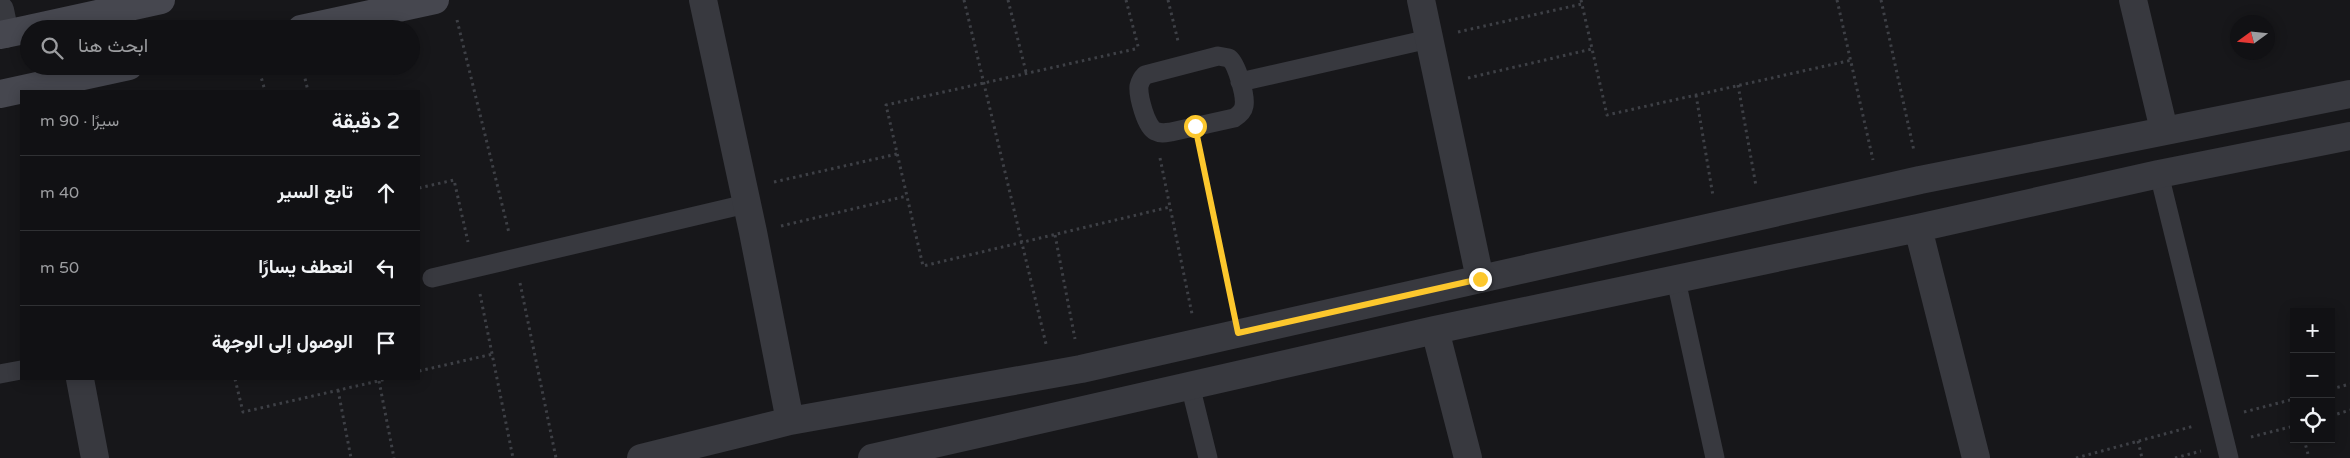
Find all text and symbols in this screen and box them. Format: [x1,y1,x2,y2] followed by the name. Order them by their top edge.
[2230,15,2275,60] north arrow
[20,20,420,75] search box
[38,34,66,62] icon: search
[78,35,148,57] text: ابحث هنا
[332,109,400,134] text: 2 دقيقة
[40,111,119,131] text: سيرًا · 90 m
[1184,115,1207,138] route start
[372,179,400,207] icon: ahead
[277,181,353,203] text: تابع السير
[40,183,79,203] text: 40 m
[372,254,400,282] icon: left
[258,256,353,278] text: انعطف يسارًا
[40,258,79,278] text: 50 m
[1469,268,1492,291] route end
[2290,308,2335,443] map controls
[2290,308,2335,353] button: +
[372,329,400,357] icon: arrive
[212,331,353,353] text: الوصول إلى الوجهة
[2290,353,2335,398] button: −
[2290,398,2335,443] button: locate

